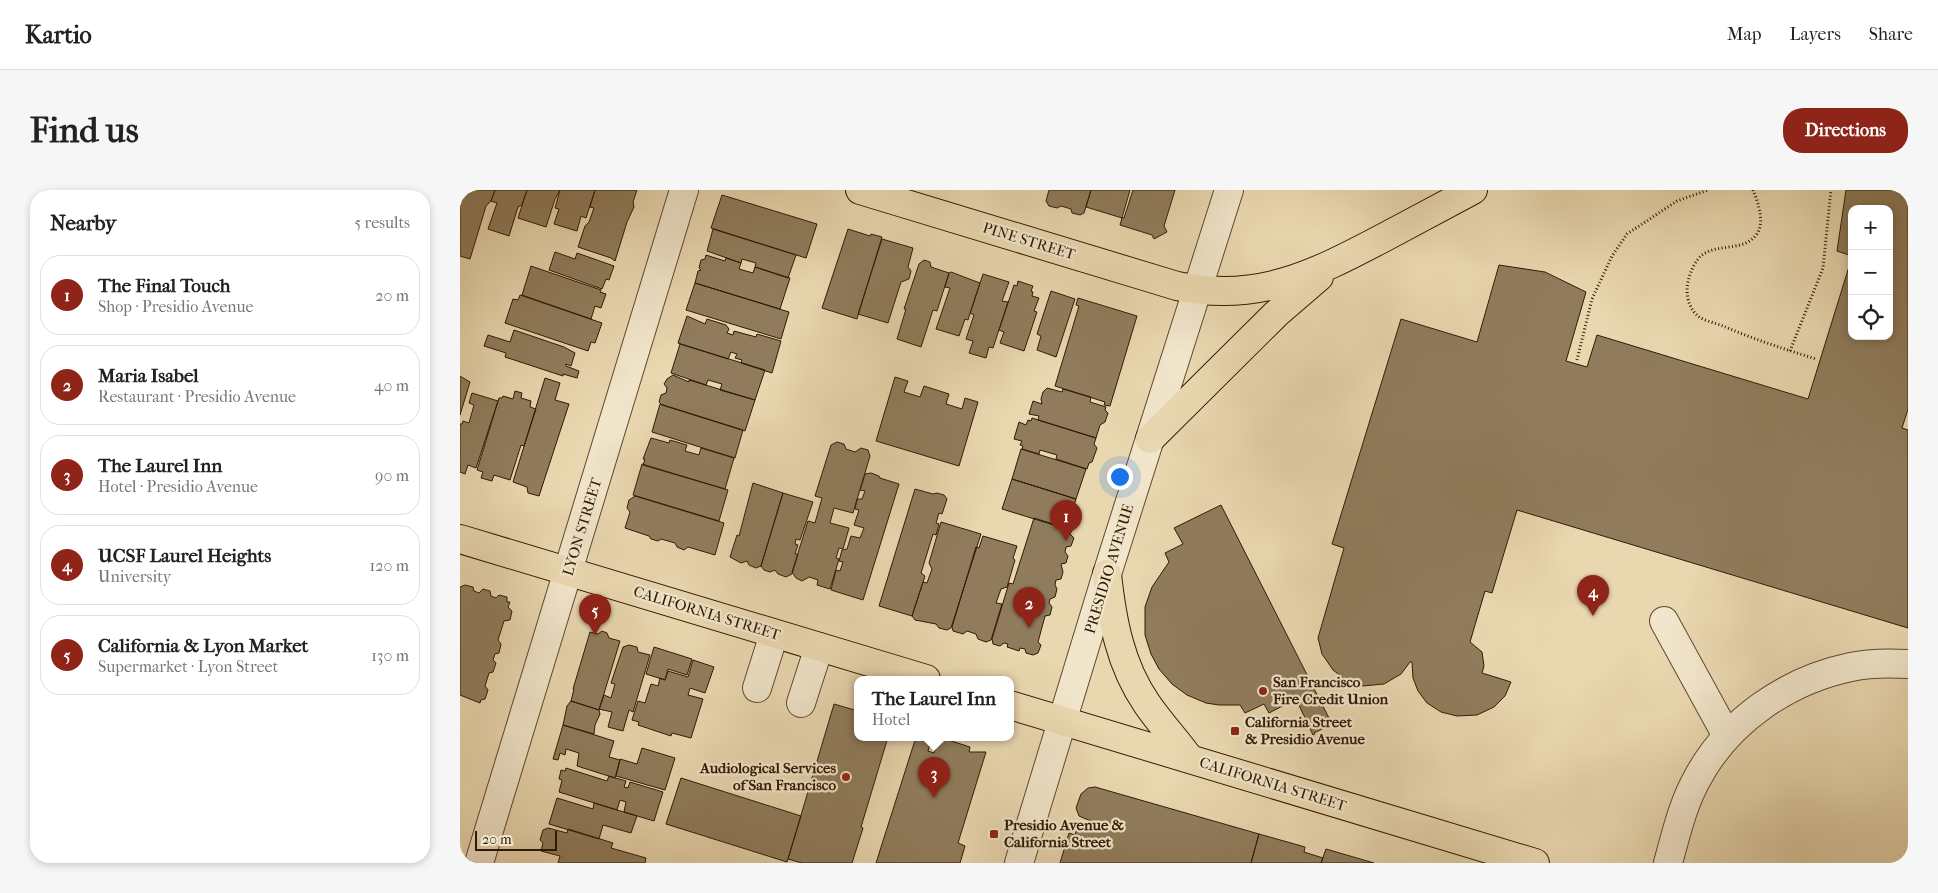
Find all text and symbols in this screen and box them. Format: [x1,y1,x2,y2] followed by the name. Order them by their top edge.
[25,21,92,49] text: Kartio
[1727,24,1761,45] text: Map
[1789,24,1841,45] text: Layers
[1869,24,1913,45] text: Share
[1783,108,1908,153] button: Directions
[30,110,139,151] text: Find us
[1848,205,1893,340] map controls
[1848,205,1893,250] button: +
[50,211,116,235] text: Nearby
[354,213,410,232] text: 5 results
[981,218,1078,264] street label: PINE STREET
[1848,250,1893,295] button: −
[98,275,230,297] text: The Final Touch
[64,286,70,305] text: 1
[375,286,409,305] text: 20 m
[1848,295,1893,340] button: locate
[98,297,253,316] text: Shop · Presidio Avenue
[98,365,198,387] text: Maria Isabel
[63,376,71,395] text: 2
[374,376,409,395] text: 40 m
[98,387,296,406] text: Restaurant · Presidio Avenue
[98,455,222,477] text: The Laurel Inn
[1107,464,1133,490] your location
[64,466,70,485] text: 3
[375,466,409,485] text: 90 m
[559,475,606,578] street label: LYON STREET
[98,477,258,496] text: Hotel · Presidio Avenue
[1050,500,1082,541] pin: 1
[1081,502,1137,636] street label: PRESIDIO AVENUE
[98,545,271,567] text: UCSF Laurel Heights
[62,556,72,575] text: 4
[370,556,409,575] text: 120 m
[98,567,171,586] text: University
[1577,575,1609,616] pin: 4
[631,582,783,644] street label: CALIFORNIA STREET
[1013,587,1045,628] pin: 2
[579,594,611,635] pin: 5
[98,635,308,657] text: California & Lyon Market
[64,646,70,665] text: 5
[371,646,409,665] text: 130 m
[98,657,278,676] text: Supermarket · Lyon Street
[1272,673,1388,708] place label: San Francisco Fire Credit Union
[854,676,1014,741] popup
[1257,685,1269,697] marker: San Francisco Fire Credit Union
[872,688,996,710] text: The Laurel Inn
[872,710,910,729] text: Hotel
[1245,713,1365,748] place label: California Street & Presidio Avenue
[1229,725,1241,737] marker: California Street & Presidio Avenue
[1197,753,1349,815] street label: CALIFORNIA STREET
[918,757,950,798] pin: 3
[699,759,836,794] place label: Audiological Services of San Francisco
[840,771,852,783] marker: Audiological Services of San Francisco
[1004,816,1125,851] place label: Presidio Avenue & California Street
[475,828,558,851] scale bar
[988,828,1000,840] marker: Presidio Avenue & California Street
[482,831,512,848] text: 20 m

